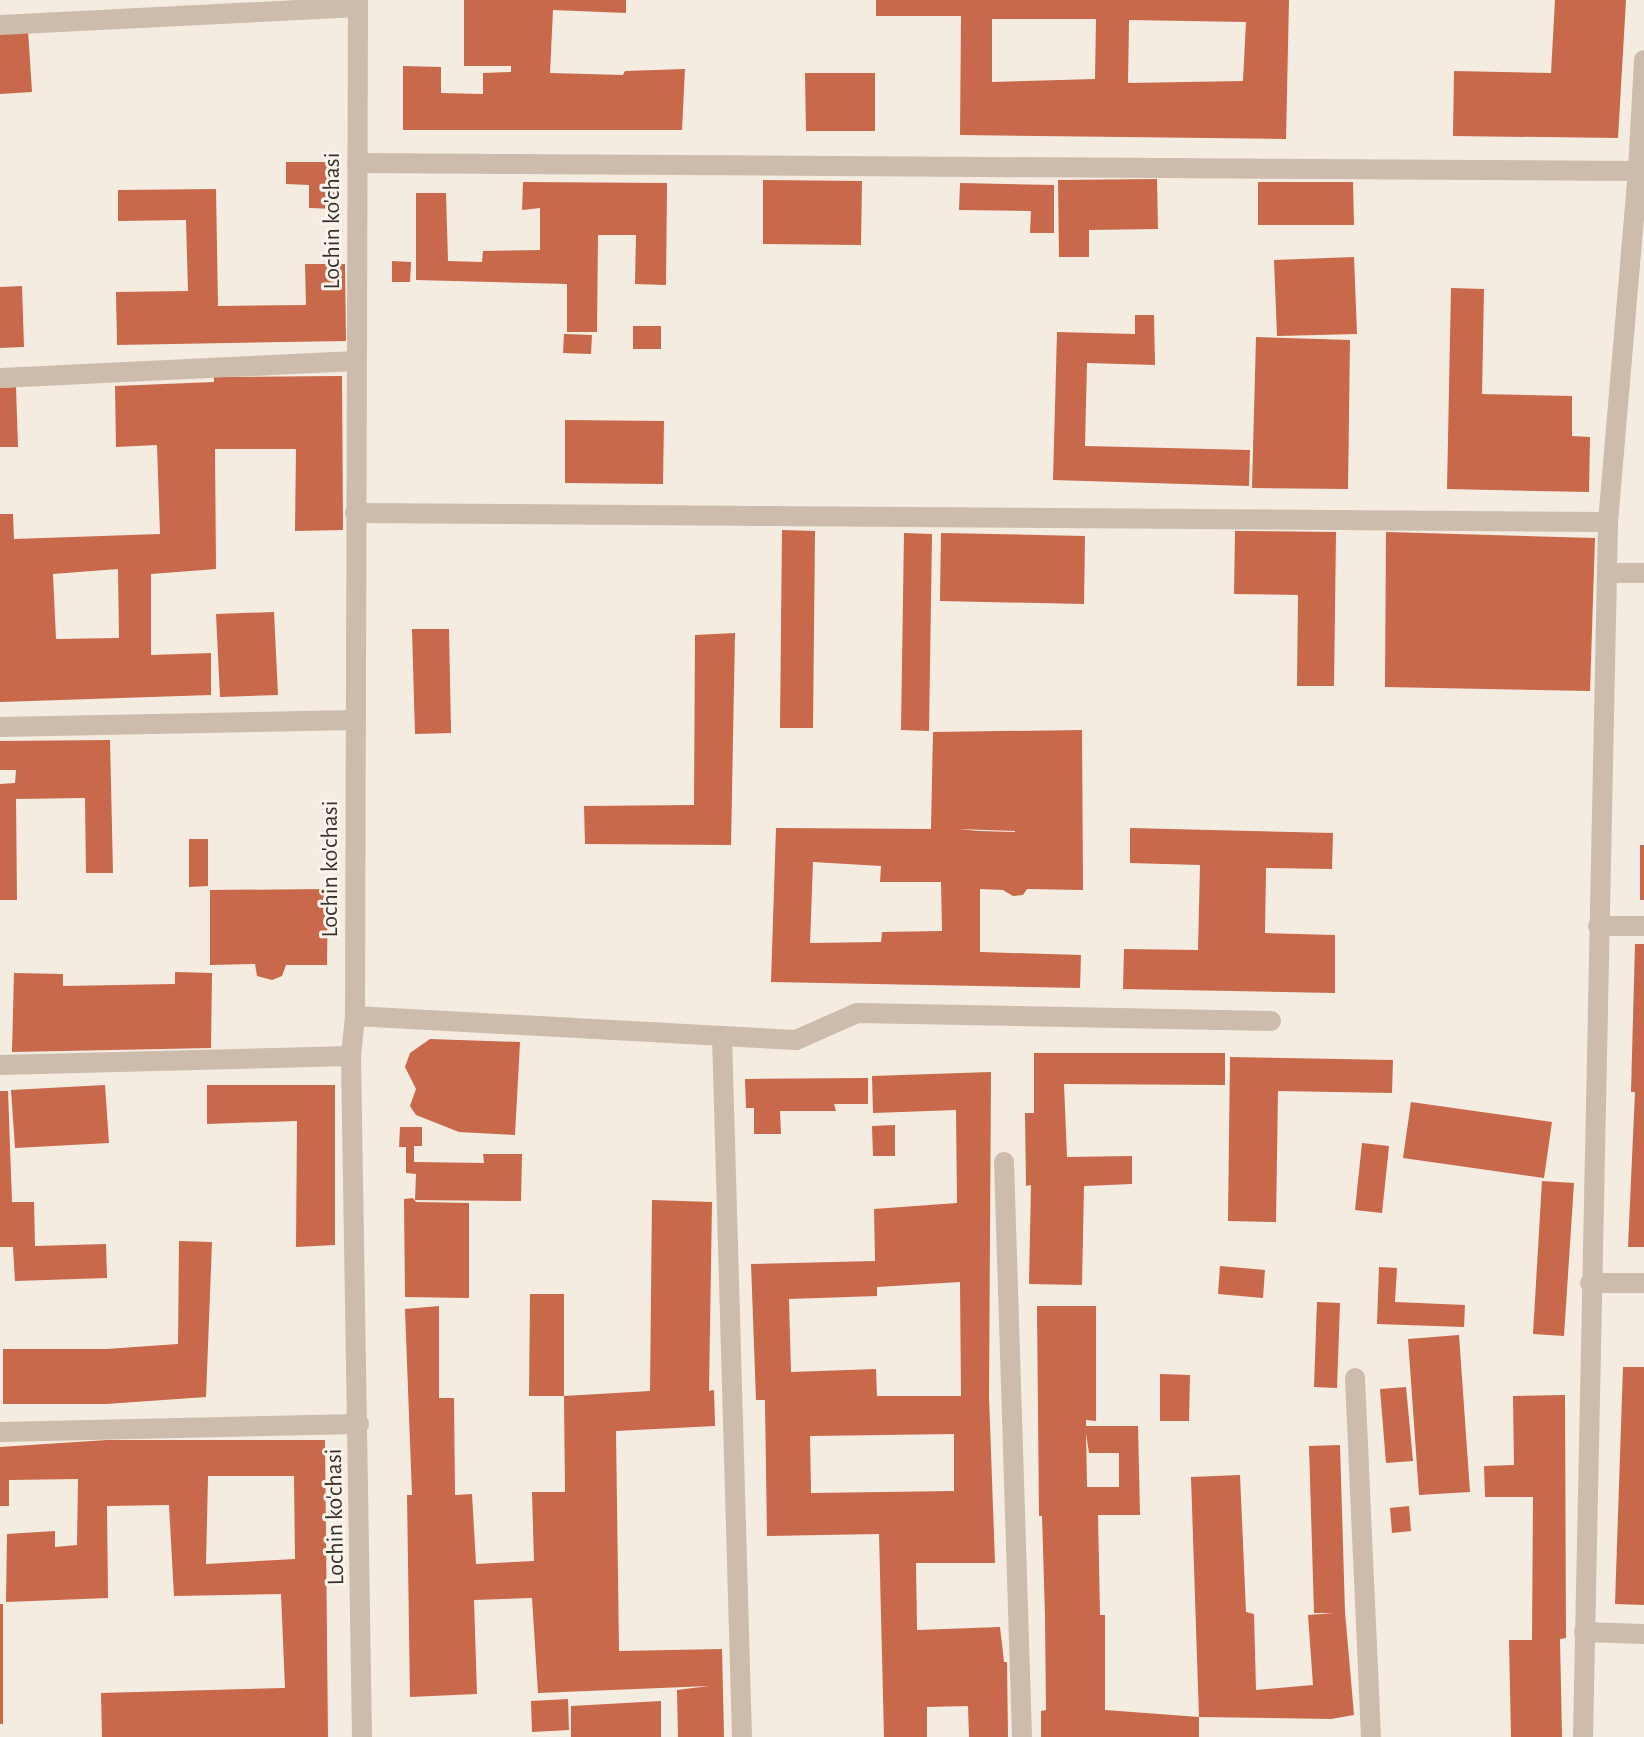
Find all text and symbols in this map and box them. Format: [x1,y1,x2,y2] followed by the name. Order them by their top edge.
[320,153,344,289] street label: Lochin ko'chasi
[318,801,342,937] street label: Lochin ko'chasi
[322,1448,348,1586] street label: Lochin ko'chasi

